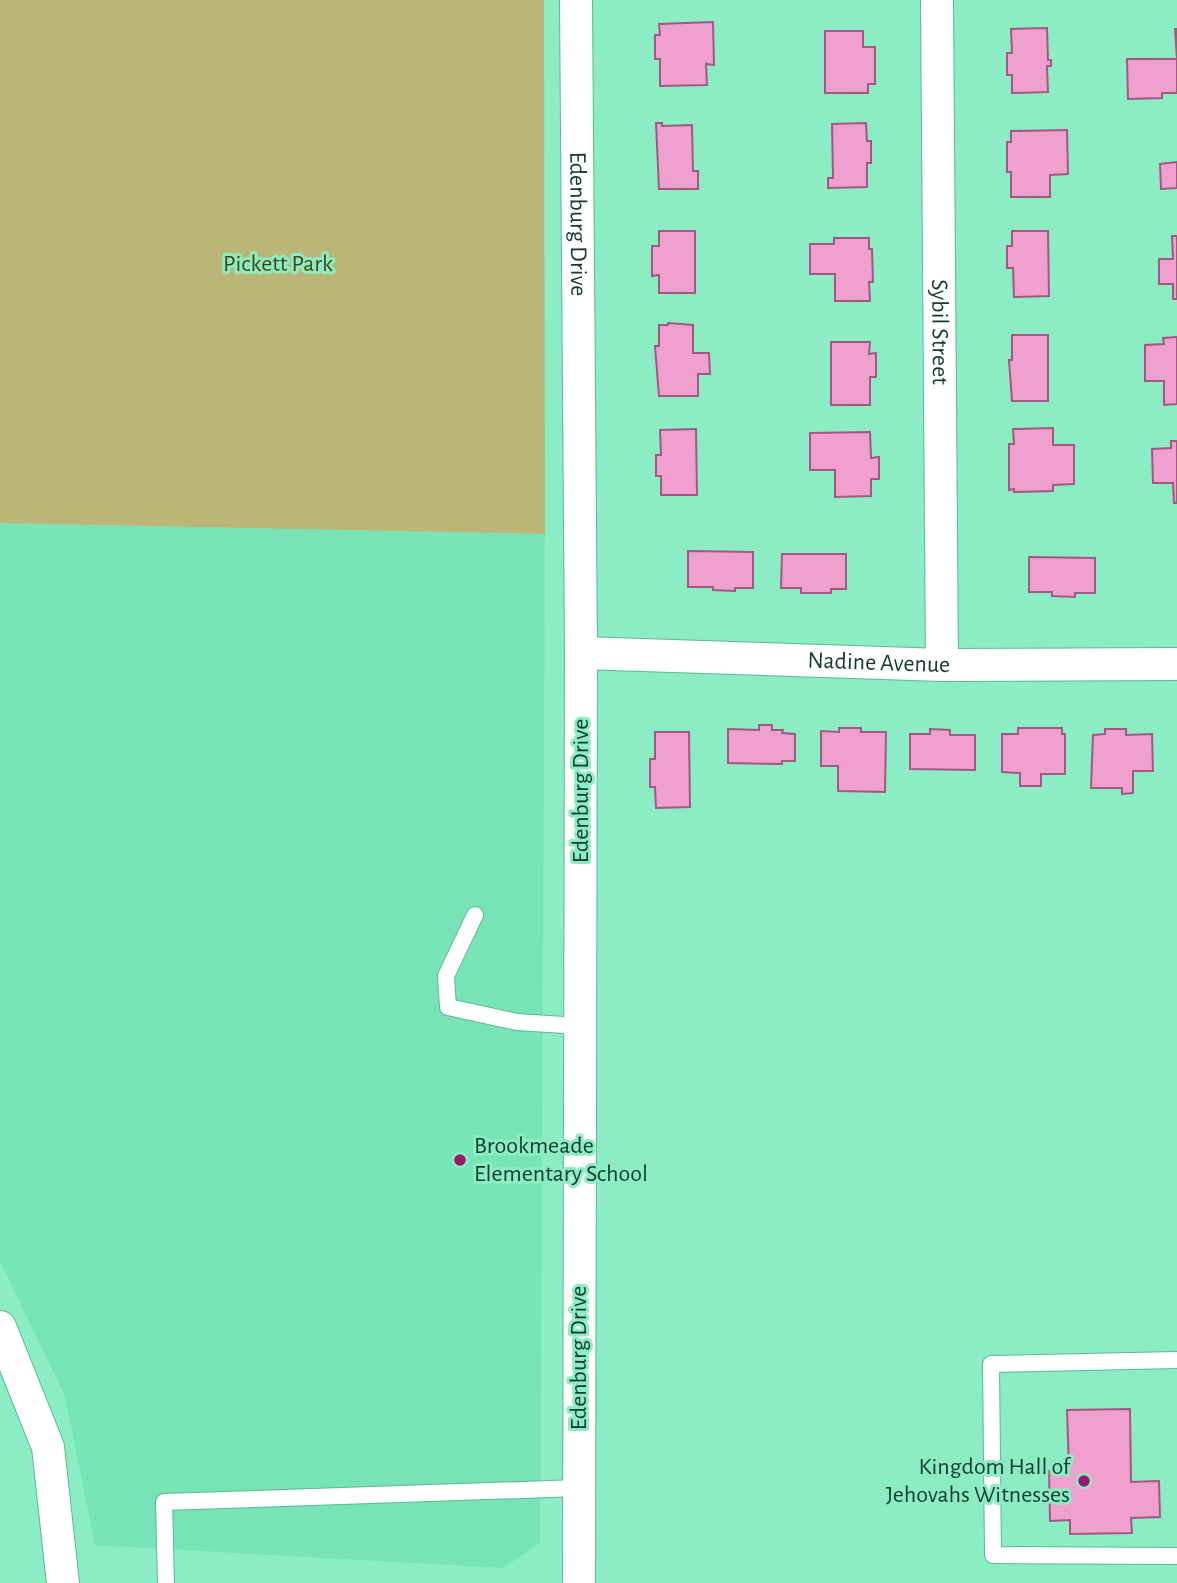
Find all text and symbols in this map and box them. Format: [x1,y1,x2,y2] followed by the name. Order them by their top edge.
[565,152,590,296] street label: Edenburg Drive
[223,252,333,276] park label: Pickett Park
[927,279,952,385] street label: Sybil Street
[807,649,950,677] street label: Nadine Avenue
[569,719,593,863] street label: Edenburg Drive
[474,1134,648,1186] place label: Brookmeade Elementary School
[452,1152,468,1168] marker: Brookmeade Elementary School
[567,1286,591,1430] street label: Edenburg Drive
[886,1455,1072,1507] place label: Kingdom Hall of Jehovahs Witnesses
[1076,1473,1092,1489] marker: Kingdom Hall of Jehovahs Witnesses

